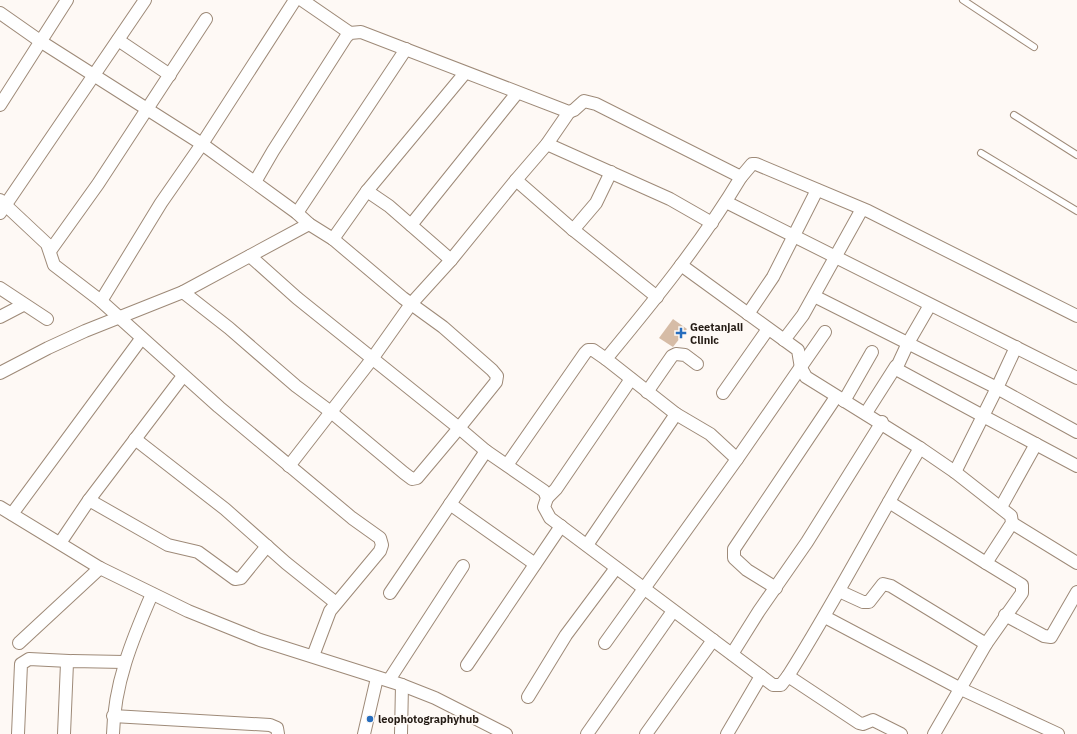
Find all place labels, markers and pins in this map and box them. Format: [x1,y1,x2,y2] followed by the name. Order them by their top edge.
[690,320,743,347] place label: Geetanjali Clinic
[675,327,687,339] marker: Geetanjali Clinic
[378,712,479,726] place label: leophotographyhub
[365,714,375,724] marker: leophotographyhub

